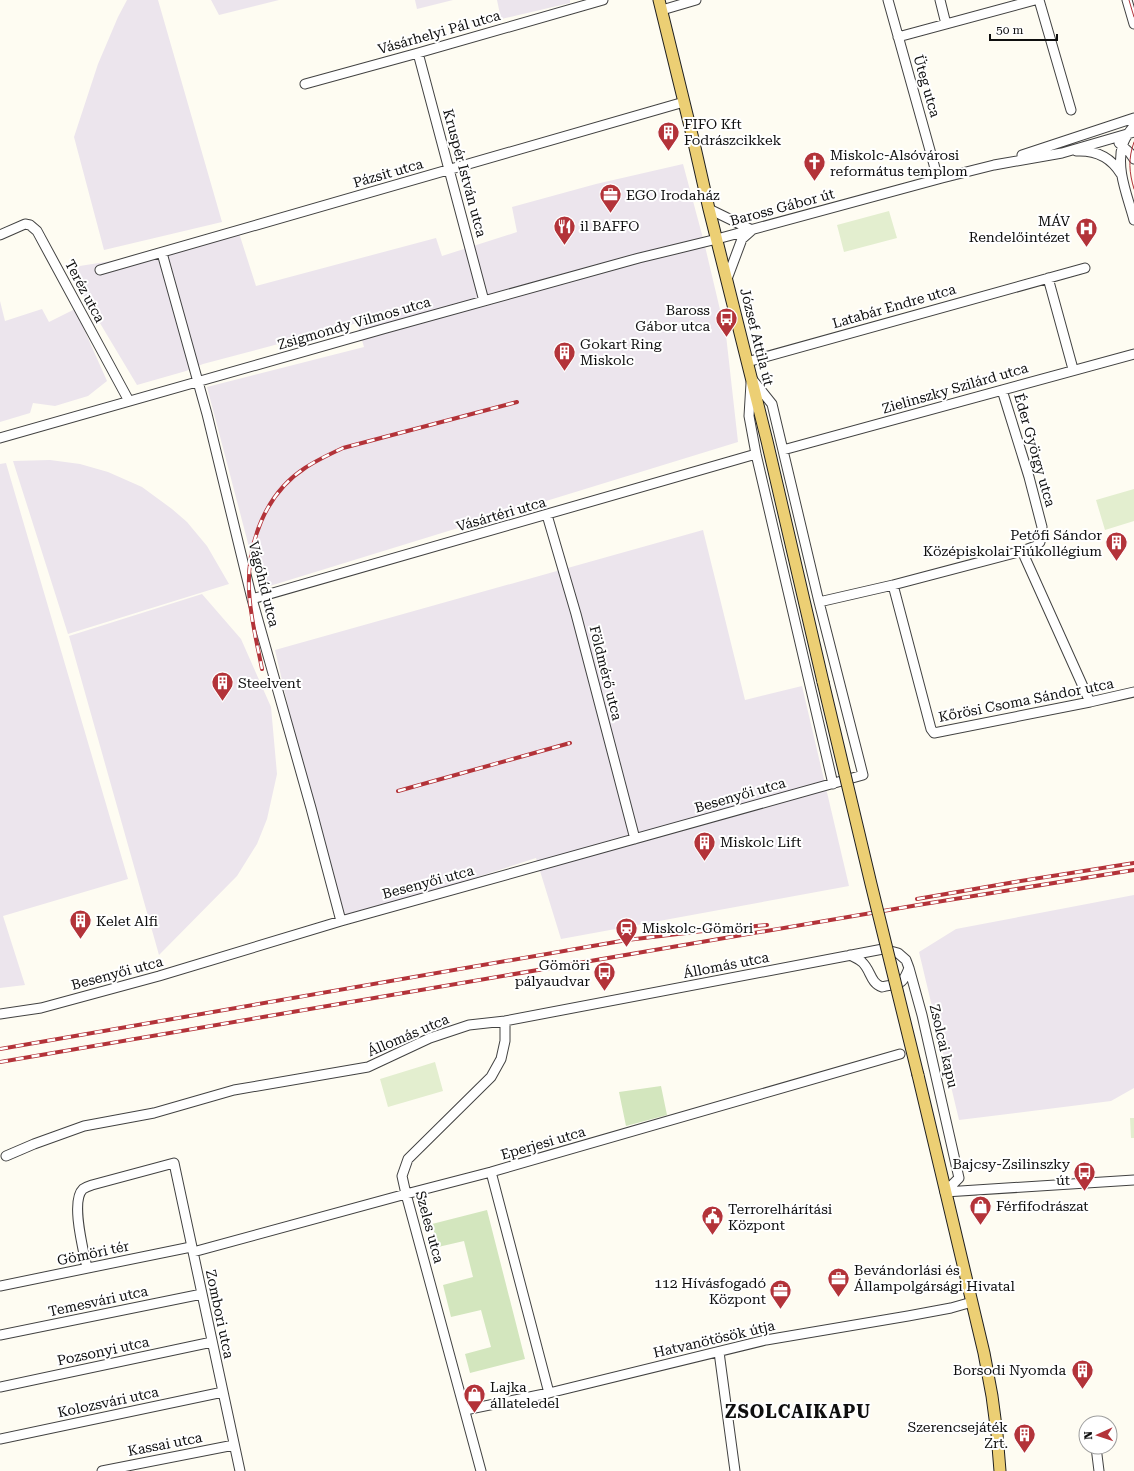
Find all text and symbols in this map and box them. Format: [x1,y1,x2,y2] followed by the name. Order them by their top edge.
[376,7,503,57] street label: Vásárhelyi Pál utca
[990,16,1057,42] scale bar
[996,23,1023,37] text: 50 m
[910,53,944,120] street label: Üteg utca
[440,107,490,239] street label: Kruspér István utca
[684,116,781,148] place label: FIFO Kft Fodrászcikkek
[655,119,681,152] building icon: FIFO Kft Fodrászcikkek
[830,147,968,179] place label: Miskolc-Alsóvárosi református templom
[802,150,828,183] church icon: Miskolc-Alsóvárosi református templom
[351,155,425,191] street label: Pázsit utca
[598,182,624,215] office icon: EGO Irodaház
[728,185,836,229] street label: Baross Gábor út
[626,187,720,203] place label: EGO Irodaház
[552,213,578,246] restaurant icon: il BAFFO
[969,213,1070,245] place label: MÁV Rendelőintézet
[1073,216,1099,249] hospital icon: MÁV Rendelőintézet
[580,218,639,234] place label: il BAFFO
[62,257,108,325] street label: Teréz utca
[830,281,958,331] street label: Latabár Endre utca
[737,286,777,388] street label: József Attila út
[276,293,433,353] street label: Zsigmondy Vilmos utca
[635,302,710,334] place label: Baross Gábor utca
[713,305,739,338] bus stop icon: Baross Gábor utca
[580,336,662,368] place label: Gokart Ring Miskolc
[551,339,577,372] building icon: Gokart Ring Miskolc
[880,359,1030,417] street label: Zielinszky Szilárd utca
[1011,391,1059,509] street label: Éder György utca
[454,493,548,534] street label: Vásártéri utca
[923,527,1102,559] place label: Petőfi Sándor Középiskolai Fiúkollégium
[1104,530,1130,563] building icon: Petőfi Sándor Középiskolai Fiúkollégium
[246,539,282,629] street label: Vágóhíd utca
[586,624,626,722] street label: Földmérő utca
[209,670,235,703] building icon: Steelvent
[238,675,301,691] place label: Steelvent
[937,675,1115,725] street label: Kőrösi Csoma Sándor utca
[693,774,788,816] street label: Besenyői utca
[692,829,718,862] building icon: Miskolc Lift
[720,834,801,850] place label: Miskolc Lift
[380,862,476,902] street label: Besenyői utca
[67,908,93,941] building icon: Kelet Alfi
[96,913,159,929] place label: Kelet Alfi
[614,915,640,948] station icon: Miskolc-Gömöri
[642,920,754,936] place label: Miskolc-Gömöri
[682,949,771,981] street label: Állomás utca
[69,953,165,993] street label: Besenyői utca
[515,957,591,989] place label: Gömöri pályaudvar
[592,960,618,993] bus stop icon: Gömöri pályaudvar
[927,1002,961,1090] street label: Zsolcai kapu
[365,1010,452,1059] street label: Állomás utca
[499,1123,588,1163] street label: Eperjesi utca
[952,1156,1071,1188] place label: Bajcsy-Zsilinszky út
[1072,1159,1098,1192] bus stop icon: Bajcsy-Zsilinszky út
[413,1189,447,1265] street label: Szeles utca
[967,1193,993,1226] shop icon: Férfifodrászat
[996,1198,1089,1214] place label: Férfifodrászat
[728,1201,833,1233] place label: Terrorelhárítási Központ
[699,1204,725,1237] public building icon: Terrorelhárítási Központ
[55,1237,131,1268] street label: Gömöri tér
[854,1262,1015,1294] place label: Bevándorlási és Állampolgársági Hivatal
[826,1265,852,1298] office icon: Bevándorlási és Állampolgársági Hivatal
[203,1268,237,1360] street label: Zombori utca
[654,1275,766,1307] place label: 112 Hívásfogadó Központ
[768,1278,794,1311] office icon: 112 Hívásfogadó Központ
[47,1283,150,1319] street label: Temesvári utca
[652,1317,777,1361] street label: Hatvanötösök útja
[56,1333,151,1369] street label: Pozsonyi utca
[1069,1357,1095,1390] building icon: Borsodi Nyomda
[953,1362,1066,1378] place label: Borsodi Nyomda
[490,1379,560,1411] place label: Lajka állateledel
[462,1382,488,1415] shop icon: Lajka állateledel
[56,1383,160,1421] street label: Kolozsvári utca
[725,1401,871,1422] district label: ZSOLCAIKAPU
[1078,1415,1118,1455] north arrow
[907,1419,1008,1451] place label: Szerencsejáték Zrt.
[1011,1422,1037,1455] building icon: Szerencsejáték Zrt.
[126,1429,204,1459] street label: Kassai utca
[1082,1430,1095,1440] text: N

